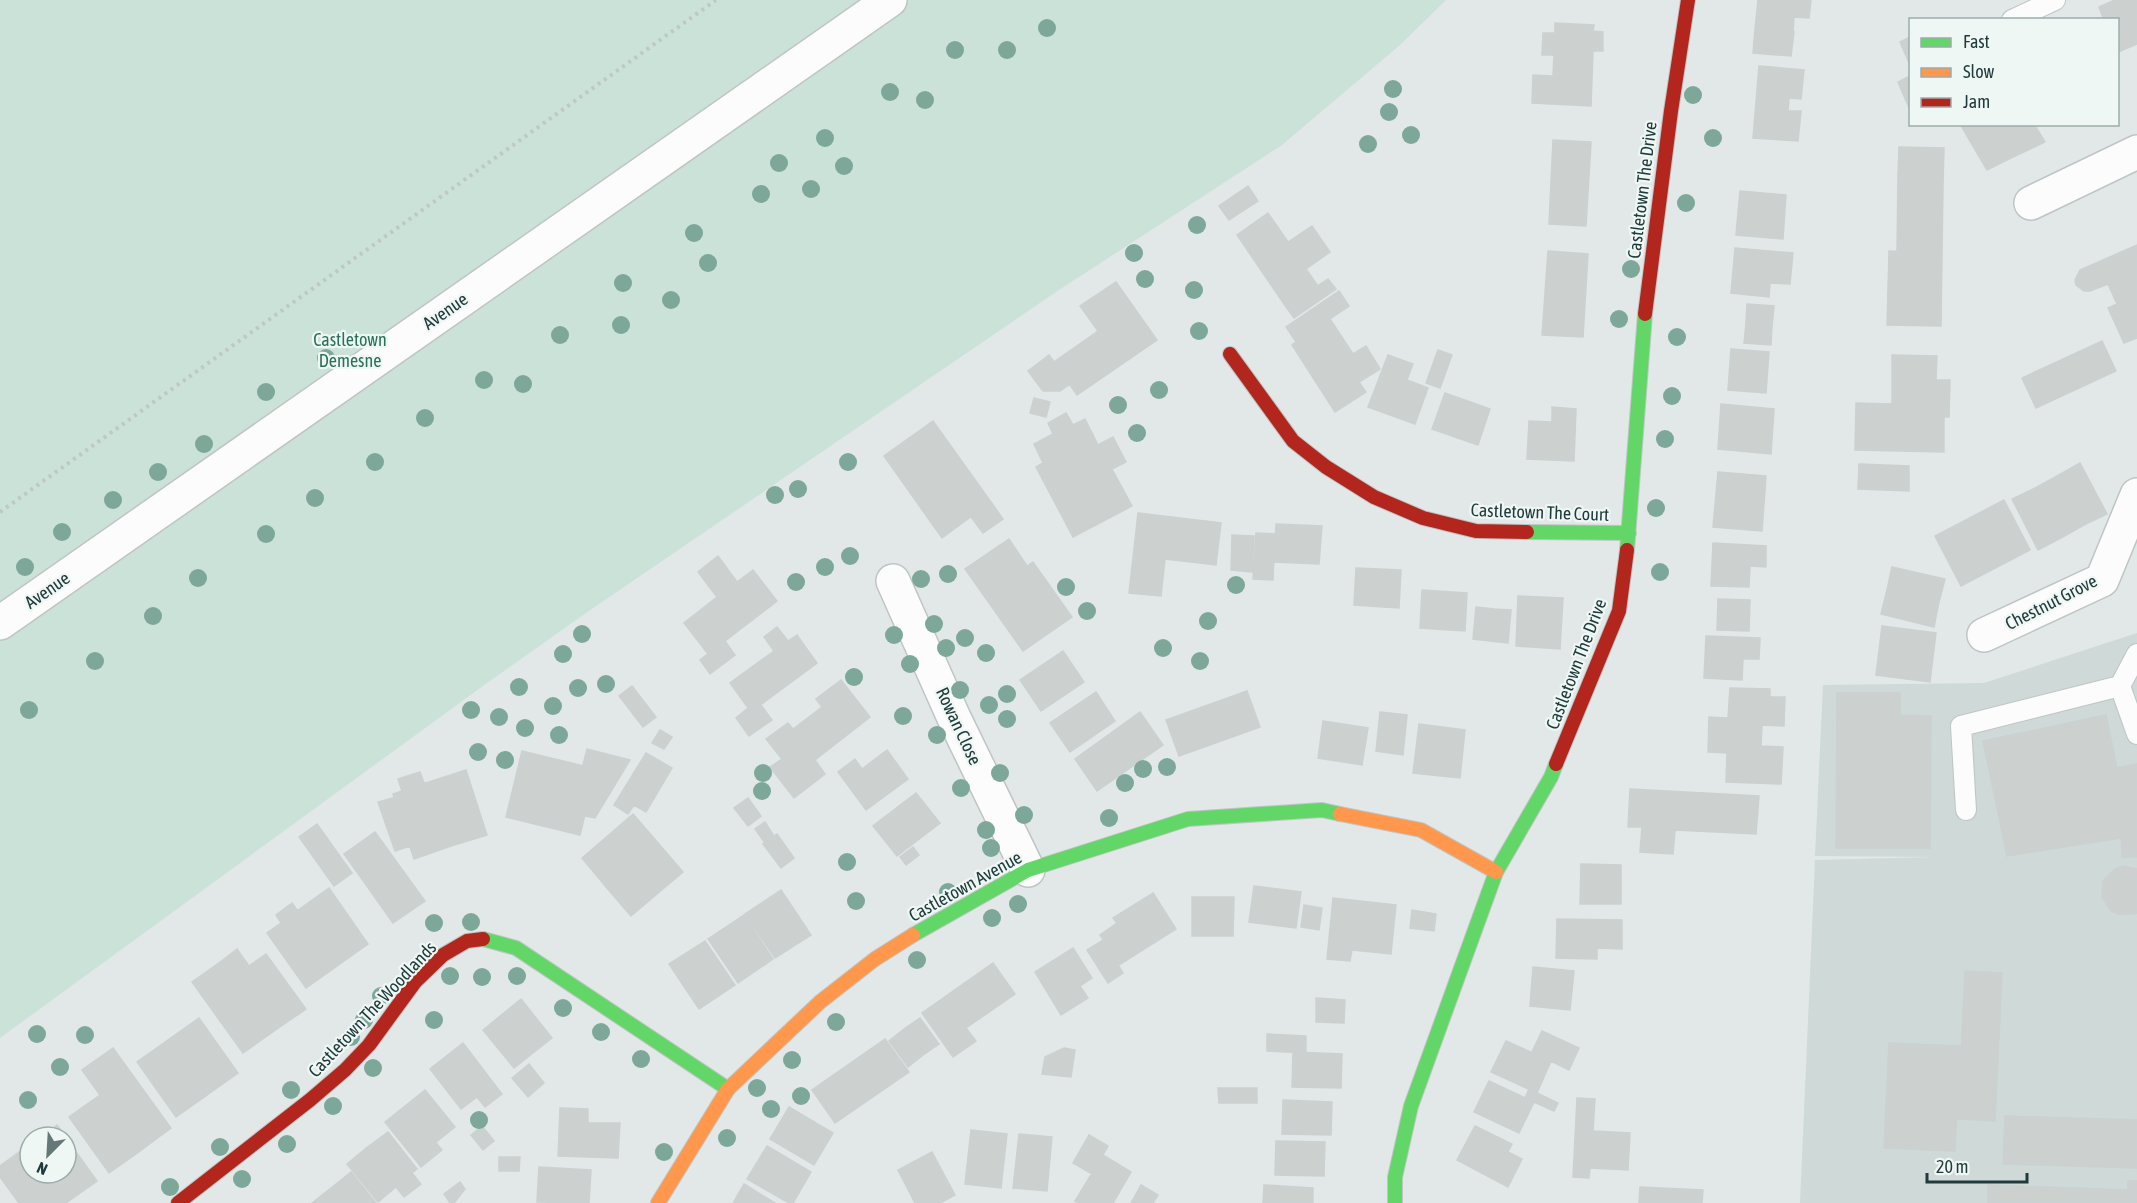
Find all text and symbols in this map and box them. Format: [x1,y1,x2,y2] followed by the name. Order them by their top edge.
[1909,18,2119,126] legend
[1963,31,1990,52] text: Fast
[1963,61,1994,82] text: Slow
[1963,91,1990,112] text: Jam
[1623,120,1661,260] street label: Castletown The Drive
[419,288,471,334] street label: Avenue
[313,329,387,371] park label: Castletown Demesne
[1470,499,1610,525] street label: Castletown The Court
[21,567,73,613] street label: Avenue
[2002,570,2100,634] street label: Chestnut Grove
[1541,596,1611,732] street label: Castletown The Drive
[932,684,986,768] street label: Rowan Close
[905,846,1025,926] street label: Castletown Avenue
[304,937,440,1081] street label: Castletown The Woodlands
[18,1125,78,1185] north arrow
[1927,1146,2028,1184] scale bar
[1936,1156,1968,1177] text: 20 m
[34,1159,50,1179] text: N

